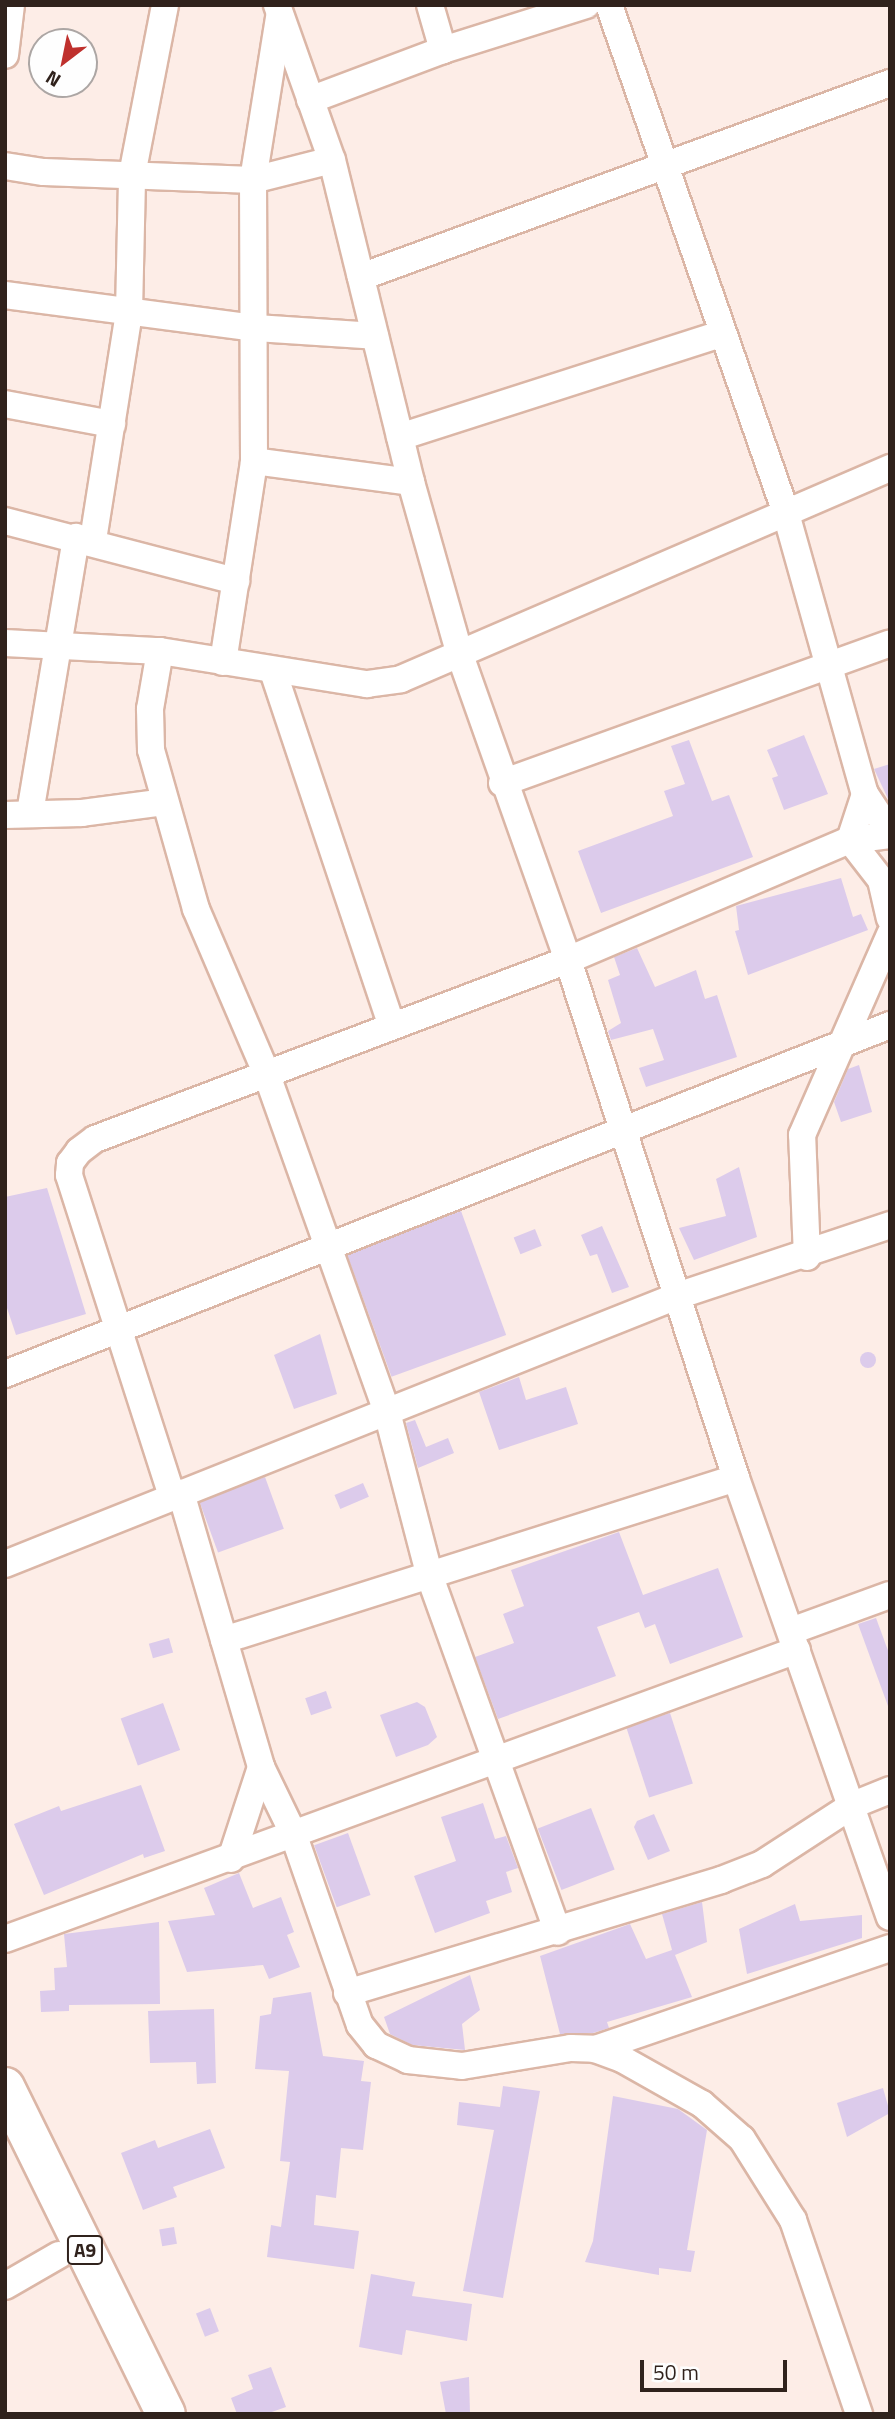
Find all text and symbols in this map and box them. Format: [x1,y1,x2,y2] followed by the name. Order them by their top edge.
[28,28,98,98] north arrow
[39,64,66,95] text: N
[66,2234,104,2266] road number: A9
[643,2346,790,2390] scale bar
[653,2356,699,2388] text: 50 m

